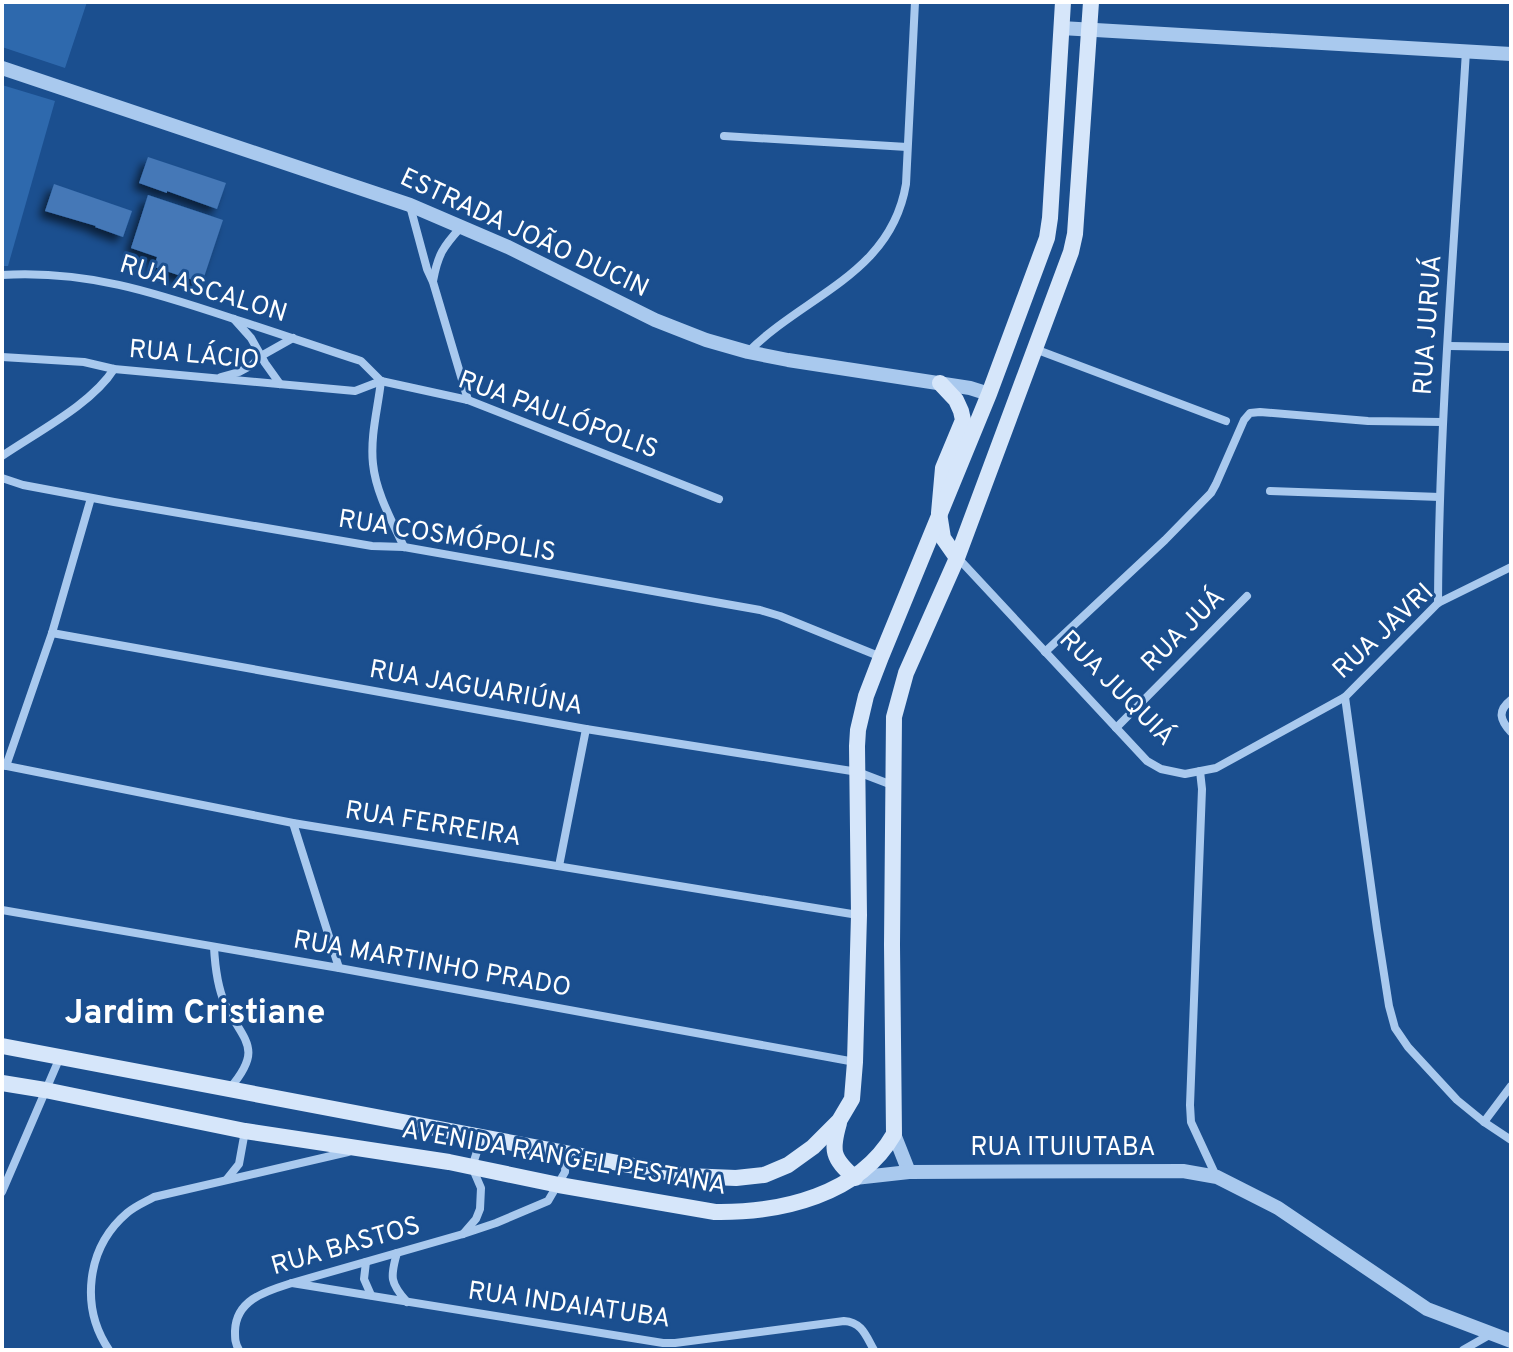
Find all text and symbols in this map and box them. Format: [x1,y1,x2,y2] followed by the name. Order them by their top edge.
[394,161,654,306] street label: ESTRADA JOÃO DUCIN
[115,249,291,331] street label: RUA ASCALON
[1406,254,1450,396] street label: RUA JURUÁ
[127,332,261,378] street label: RUA LÁCIO
[453,363,663,468] street label: RUA PAULÓPOLIS
[336,502,559,571] street label: RUA COSMÓPOLIS
[1327,577,1441,687] street label: RUA JAVRI
[1134,581,1233,680] street label: RUA JUÁ
[1051,623,1182,754] street label: RUA JUQUIÁ
[367,652,586,724] street label: RUA JAGUARIÚNA
[342,795,524,855] street label: RUA FERREIRA
[290,924,574,1006] street label: RUA MARTINHO PRADO
[64,993,326,1036] district label: Jardim Cristiane
[399,1114,729,1204] street label: AVENIDA RANGEL PESTANA
[970,1132,1156,1165] street label: RUA ITUIUTABA
[268,1210,424,1284] street label: RUA BASTOS
[466,1275,672,1337] street label: RUA INDAIATUBA

